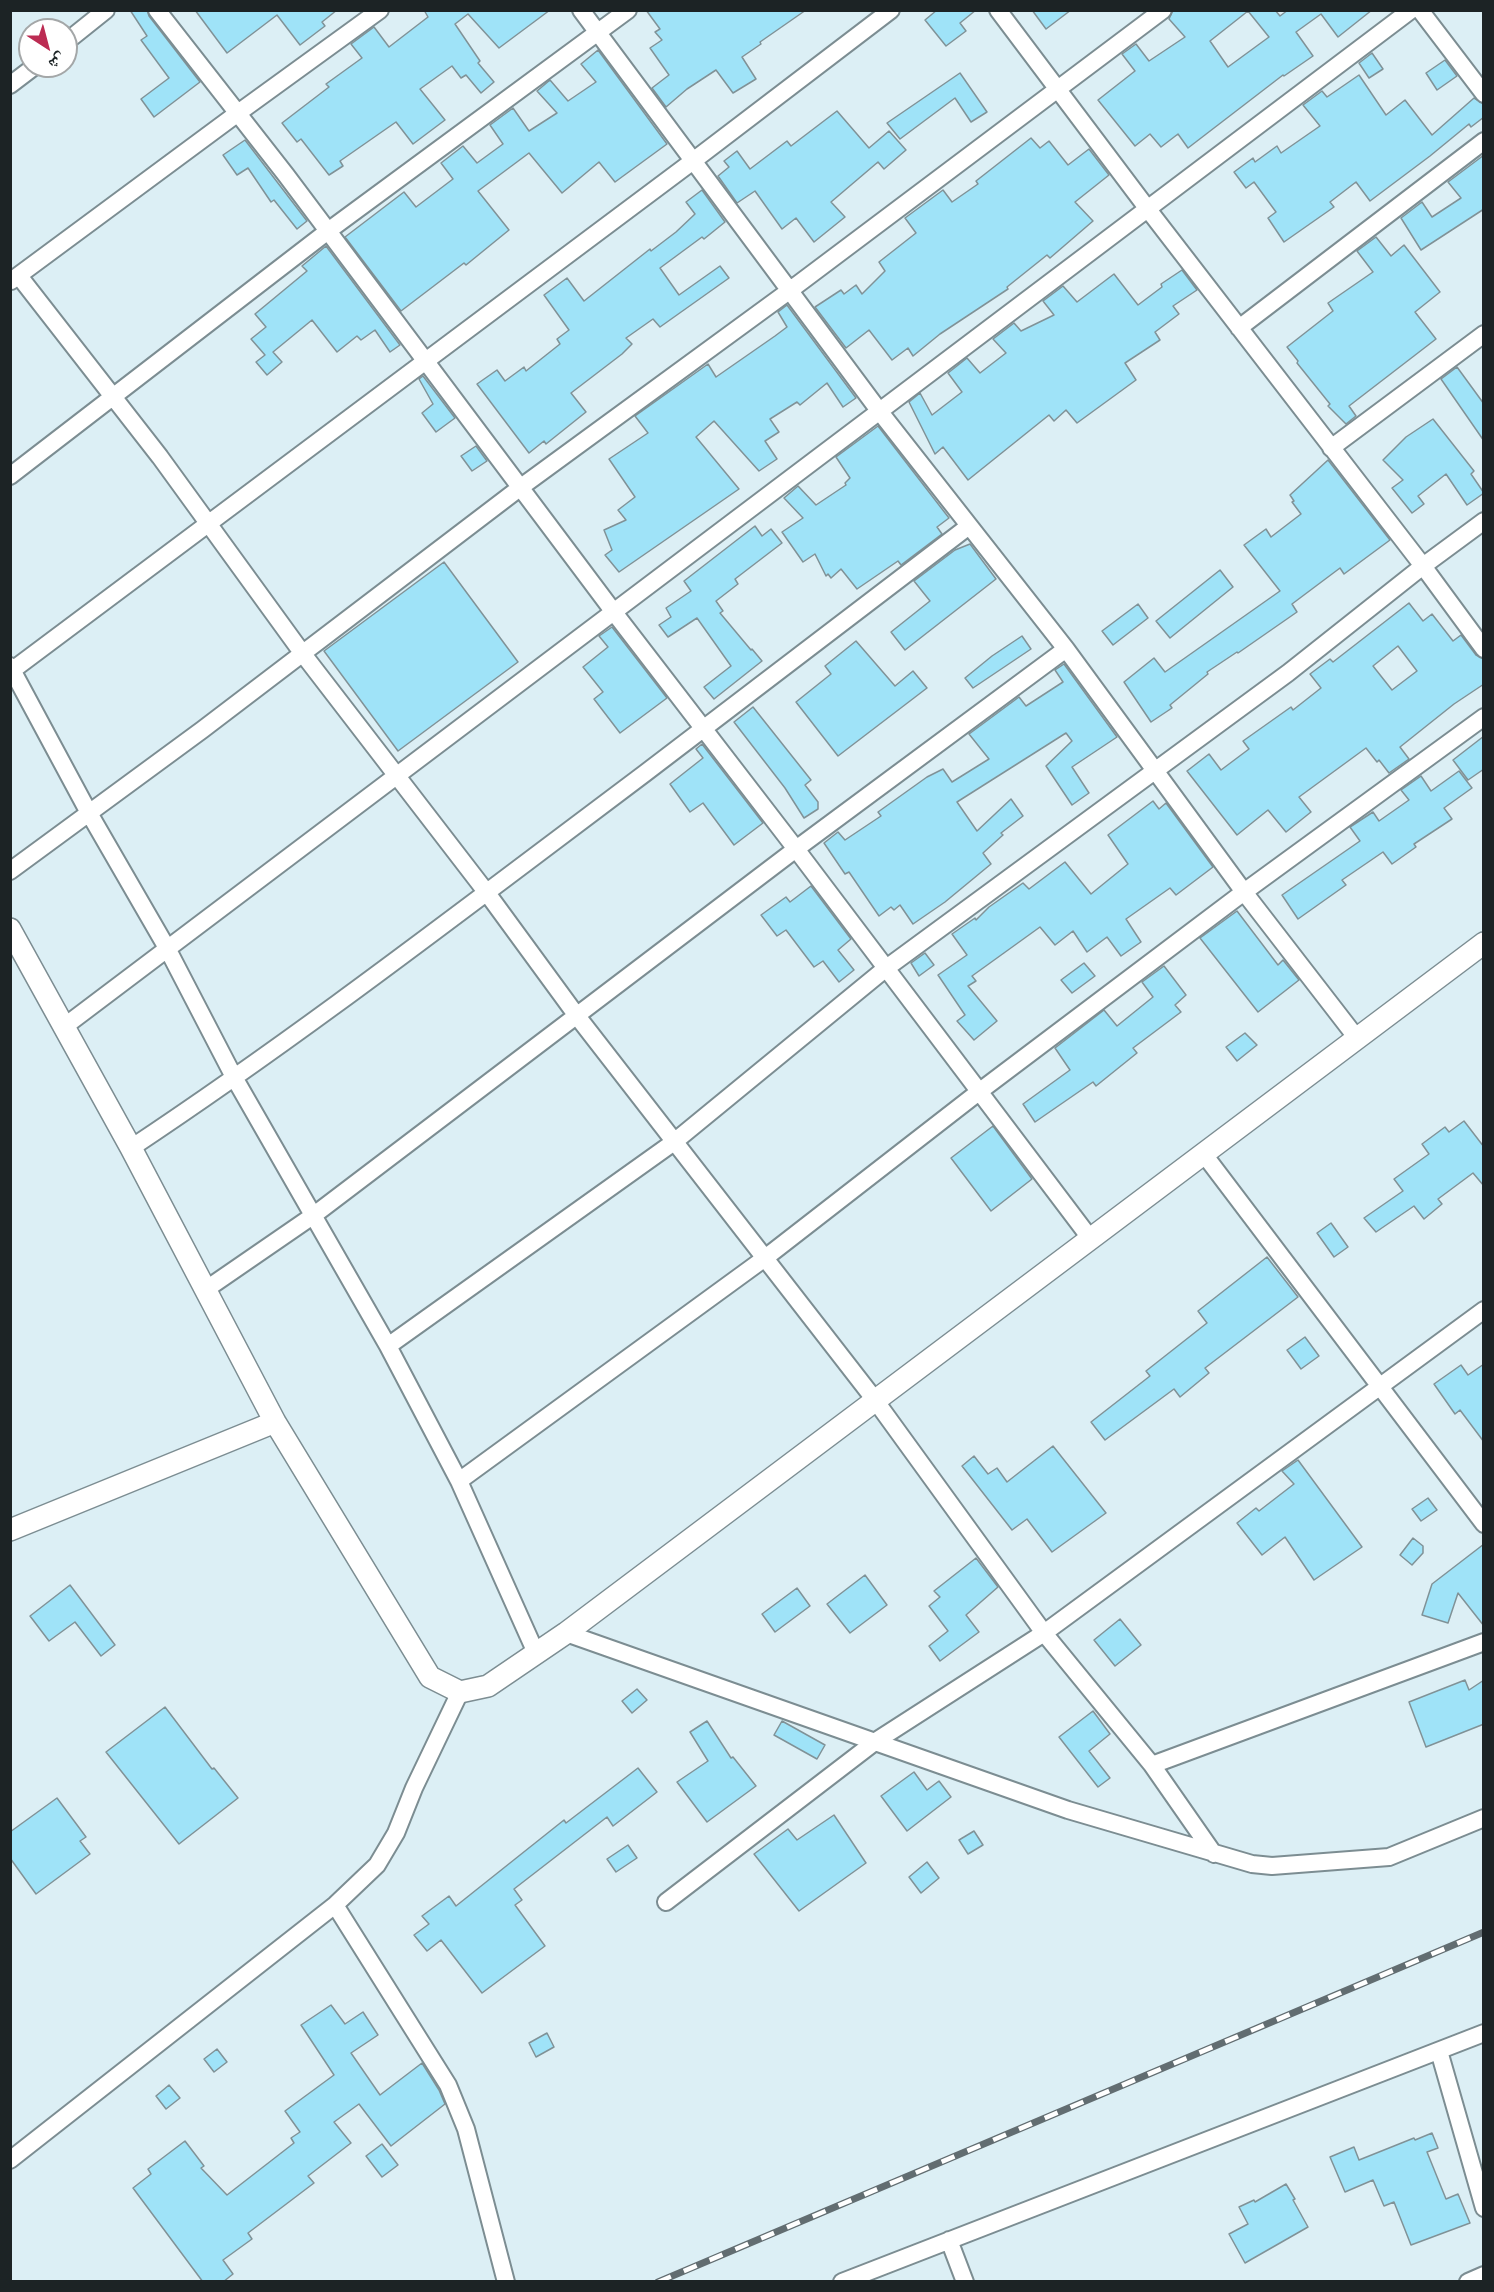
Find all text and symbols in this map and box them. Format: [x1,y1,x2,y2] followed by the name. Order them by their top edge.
[18,18,78,78] north arrow
[46,49,69,72] text: ش

